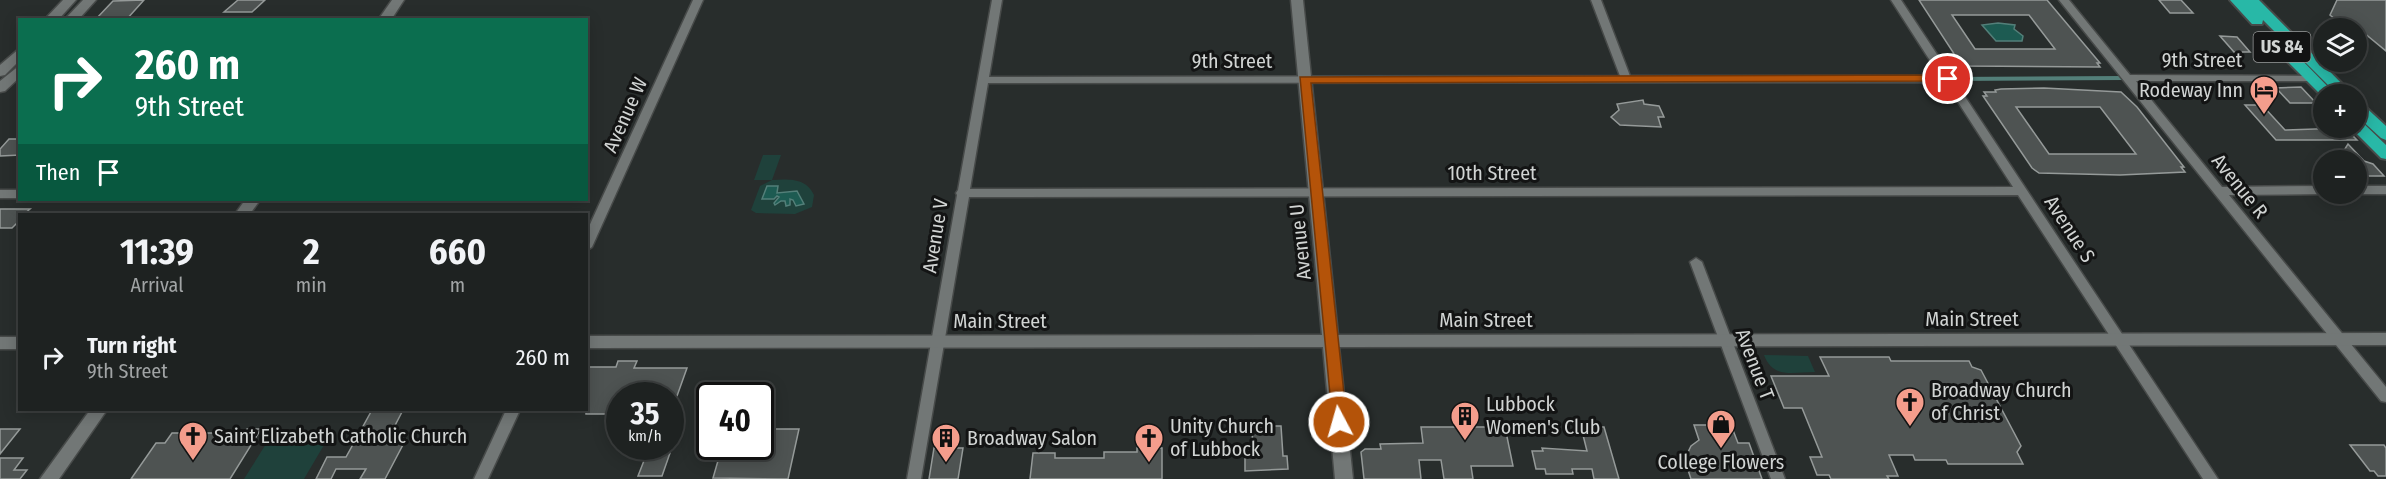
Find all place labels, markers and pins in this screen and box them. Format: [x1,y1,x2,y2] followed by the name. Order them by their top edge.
[1922,53,1973,104] pin
[2248,74,2280,116] hotel icon: Rodeway Inn
[2139,78,2243,102] place label: Rodeway Inn
[1931,378,2072,425] place label: Broadway Church of Christ
[1894,386,1926,428] church icon: Broadway Church of Christ
[1486,392,1600,439] place label: Lubbock Women's Club
[1449,400,1481,442] building icon: Lubbock Women's Club
[1705,408,1737,450] shop icon: College Flowers
[1170,414,1274,461] place label: Unity Church of Lubbock
[177,420,209,462] church icon: Saint Elizabeth Catholic Church
[930,422,962,464] building icon: Broadway Salon
[1133,422,1165,464] church icon: Unity Church of Lubbock
[214,424,467,448] place label: Saint Elizabeth Catholic Church
[967,426,1097,450] place label: Broadway Salon
[1658,450,1784,474] place label: College Flowers

